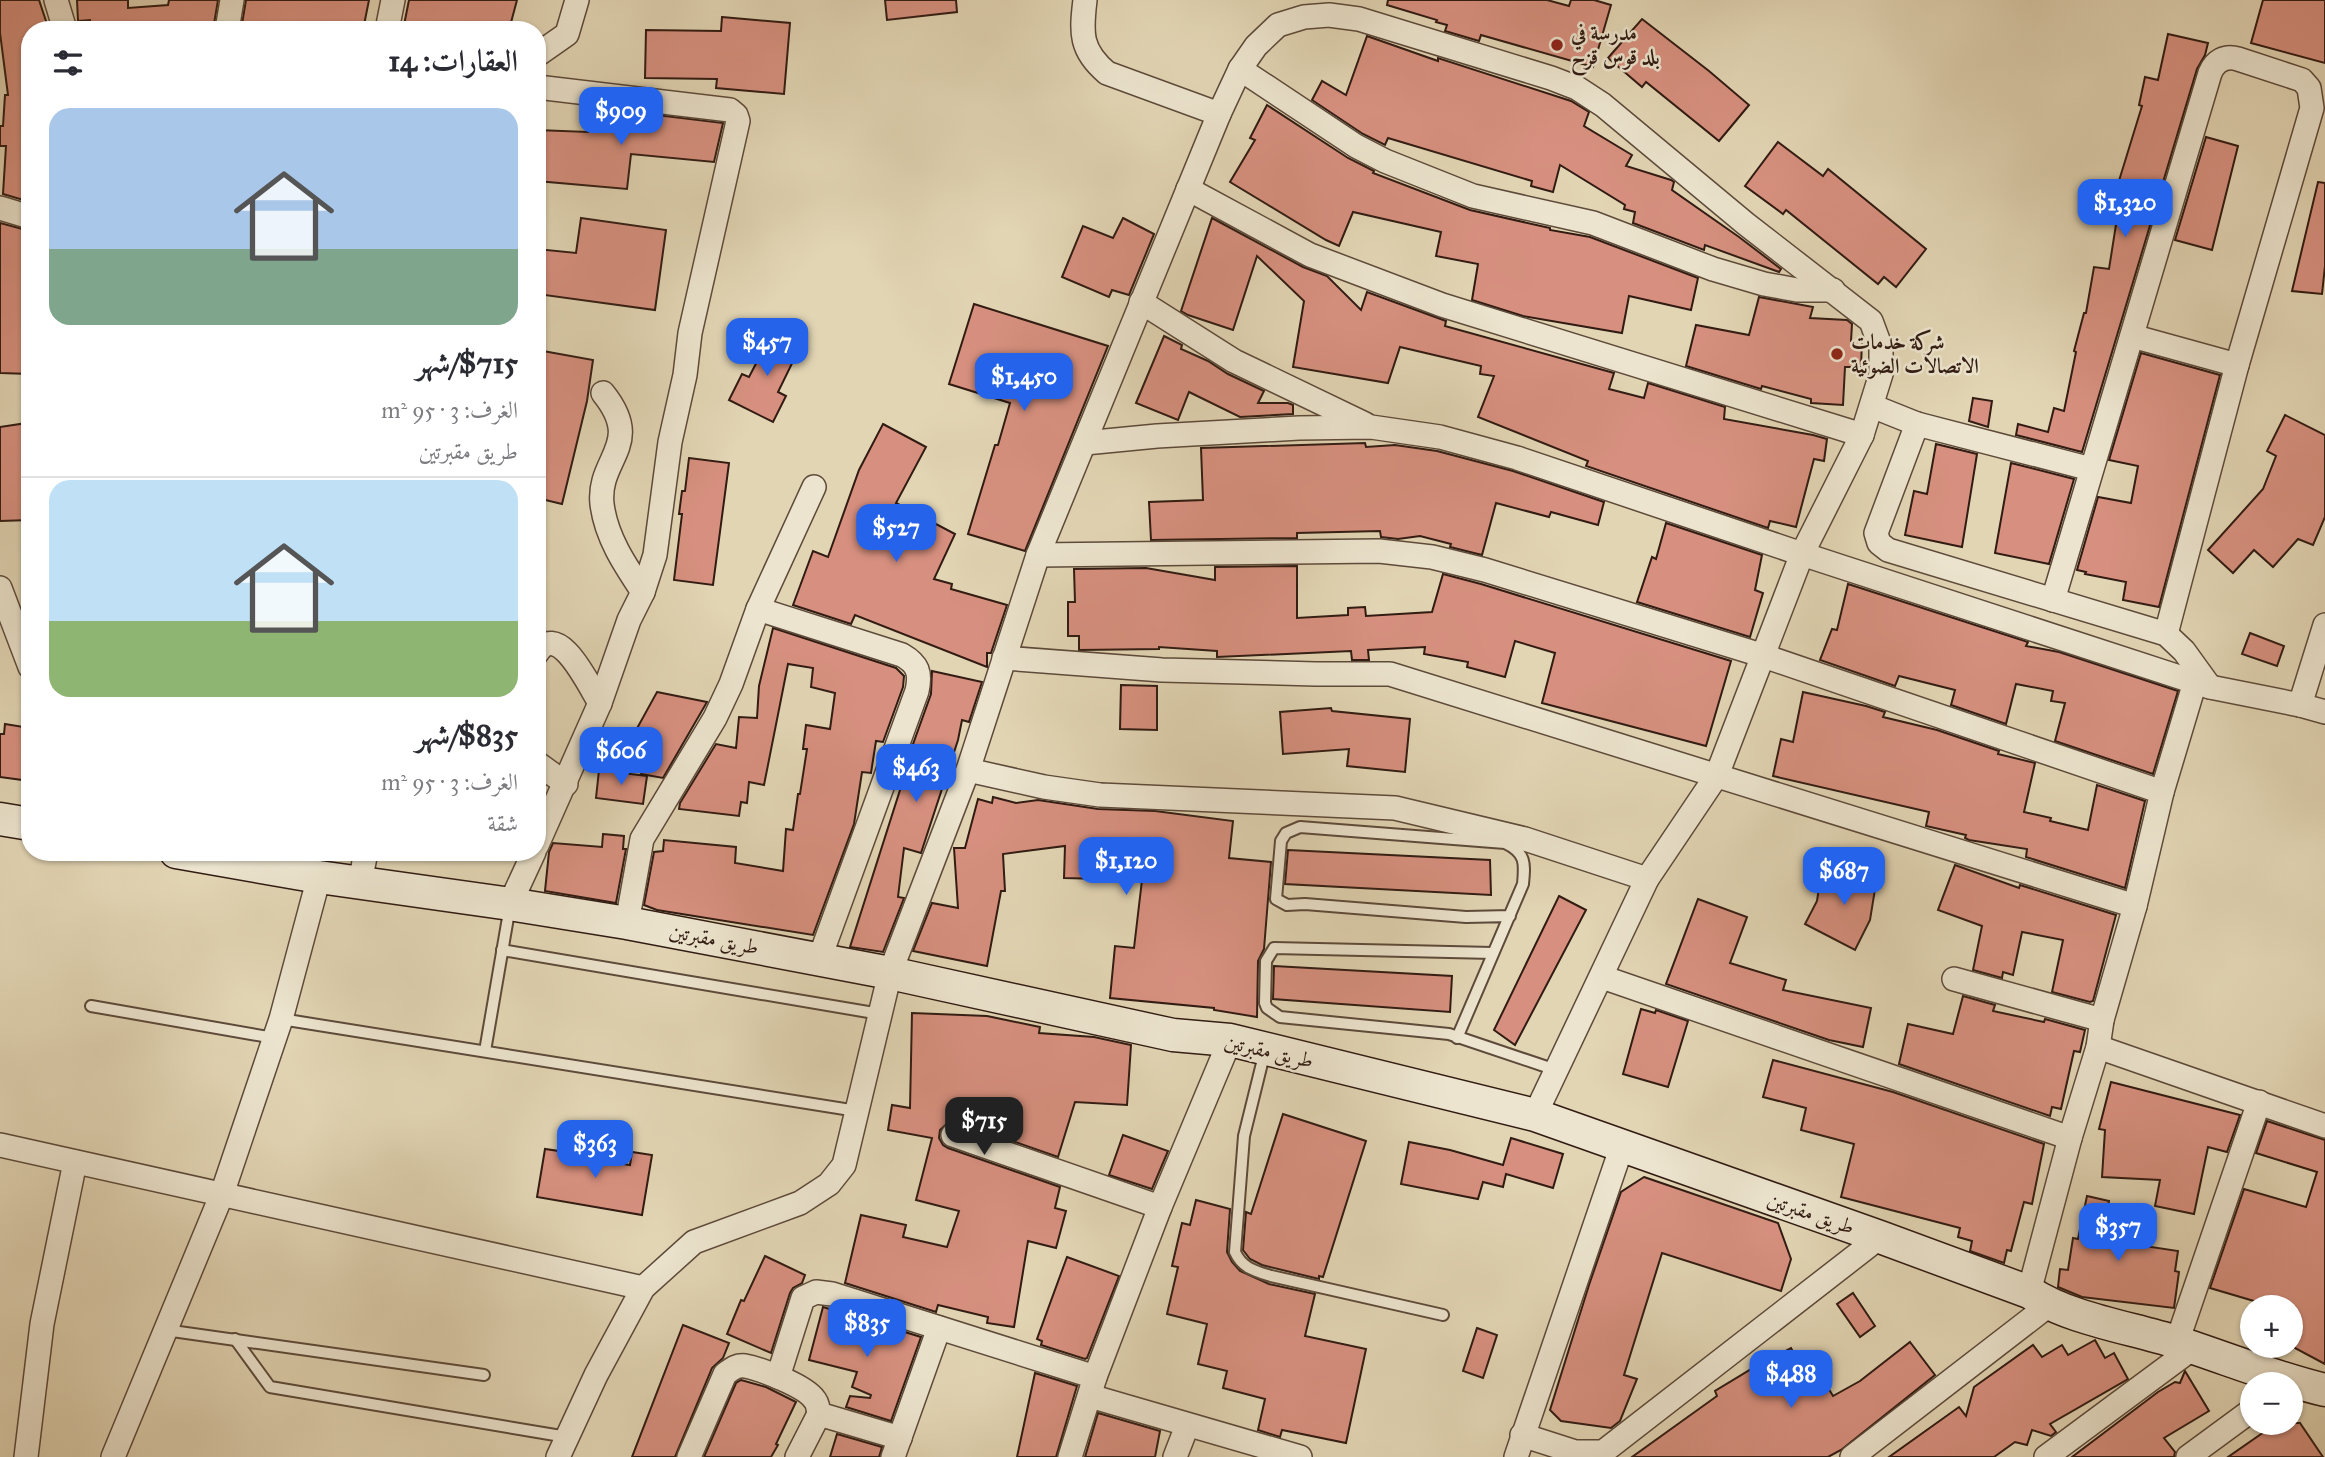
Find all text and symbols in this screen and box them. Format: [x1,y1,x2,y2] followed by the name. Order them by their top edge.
[1570,20,1660,76] place label: مدرسة في بلد قوس قزح
[1549,37,1565,53] marker: مدرسة في بلد قوس قزح
[388,43,518,79] text: العقارات: 14
[49,44,87,82] icon: filters
[580,88,662,147] pin: $909
[595,96,647,124] text: $909
[221,153,347,279] icon: home
[2068,180,2182,239] pin: $1,320
[2094,188,2156,216] text: $1,320
[726,318,808,378] pin: $457
[742,327,792,355] text: $457
[1851,329,1979,379] place label: شركة خدمات الاتصالات الضوئية
[416,345,518,381] text: $715/شهر
[1829,346,1845,362] marker: شركة خدمات الاتصالات الضوئية
[967,354,1081,413] pin: $1,450
[991,362,1057,390] text: $1,450
[381,396,518,424] text: الغرف: 3 · 95 m²
[419,437,518,465] text: طريق مقبرتين
[855,504,937,564] pin: $527
[872,513,920,541] text: $527
[221,525,347,651] icon: home
[416,717,518,753] text: $835/شهر
[580,728,662,787] pin: $606
[596,736,646,764] text: $606
[875,744,957,804] pin: $463
[892,753,940,781] text: $463
[381,768,518,796] text: الغرف: 3 · 95 m²
[488,809,518,837] text: شقة
[1069,838,1183,897] pin: $1,120
[1095,846,1157,874] text: $1,120
[1803,848,1885,907] pin: $687
[1819,856,1869,884] text: $687
[667,918,761,960] street label: طريق مقبرتين
[1222,1028,1316,1074] street label: طريق مقبرتين
[943,1098,1025,1157] pin: $715
[961,1106,1007,1134] text: $715
[554,1120,636,1180] pin: $363
[573,1129,617,1157] text: $363
[1764,1186,1858,1240] street label: طريق مقبرتين
[2077,1204,2159,1263] pin: $357
[2095,1212,2141,1240] text: $357
[2240,1295,2303,1435] map controls
[2240,1295,2303,1358] button: +
[826,1300,908,1359] pin: $835
[844,1308,890,1336] text: $835
[1750,1350,1832,1410] pin: $488
[1765,1359,1817,1387] text: $488
[2240,1372,2303,1435] button: −

